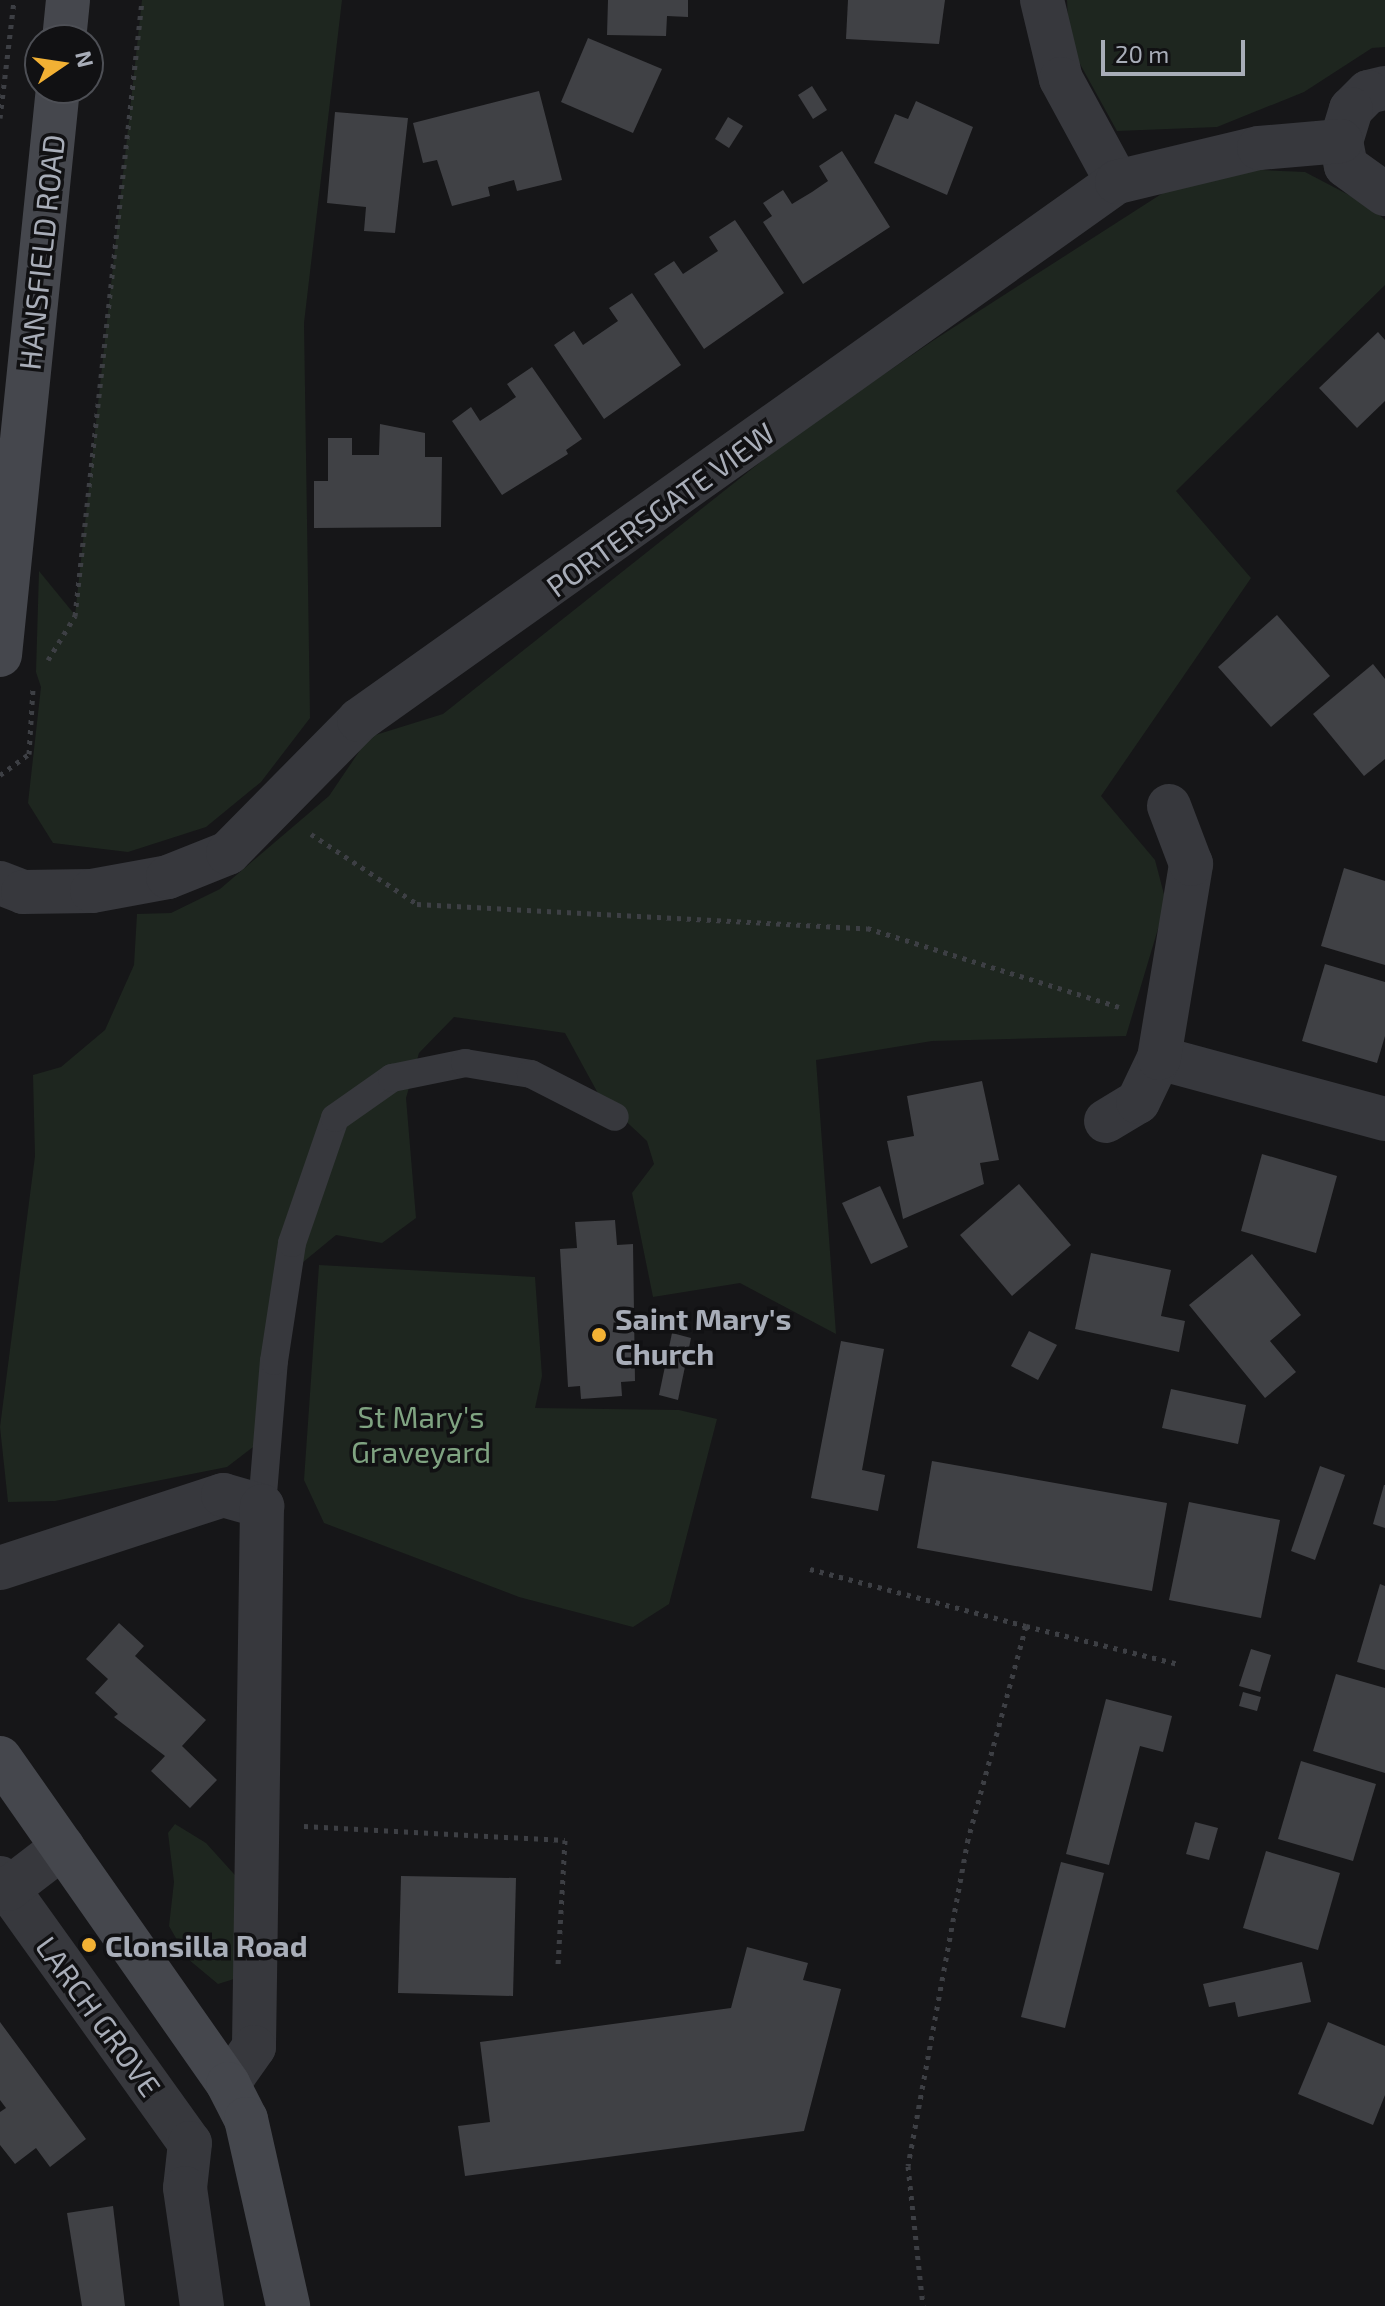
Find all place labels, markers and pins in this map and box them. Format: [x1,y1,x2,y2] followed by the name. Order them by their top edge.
[615,1300,791,1370] place label: Saint Mary's Church
[590,1326,608,1344] marker: Saint Mary's Church
[105,1927,308,1963] place label: Clonsilla Road
[80,1936,98,1954] marker: Clonsilla Road

